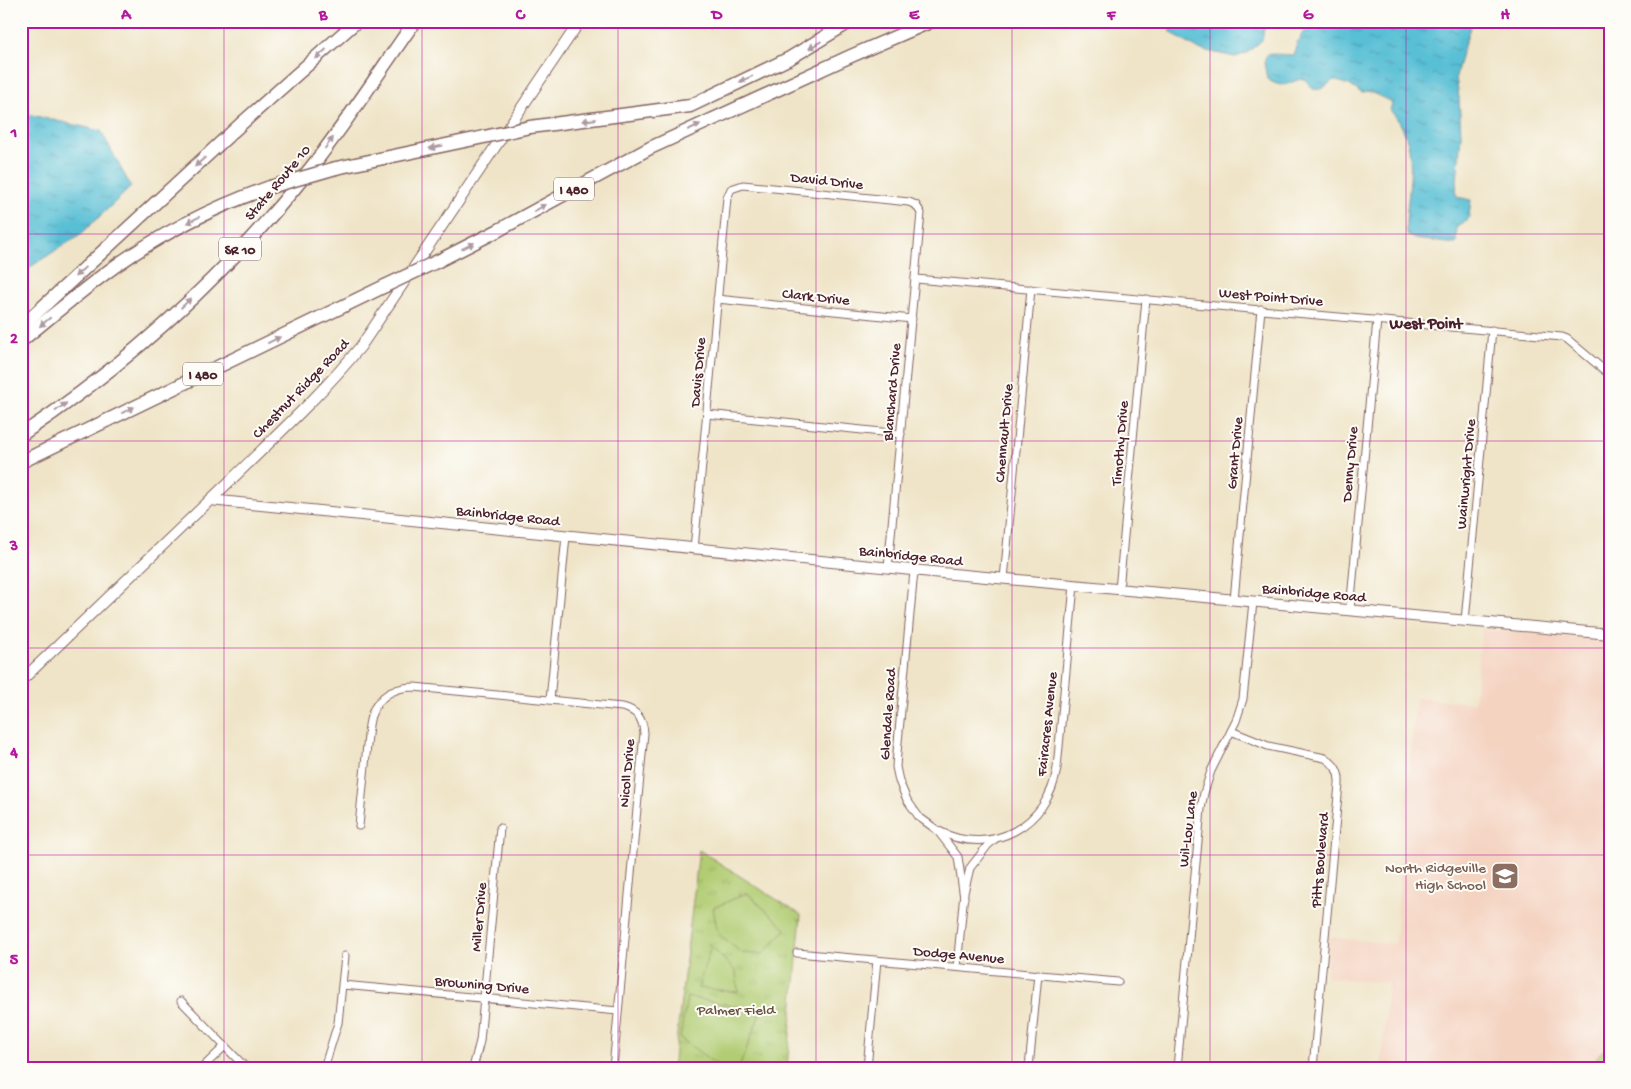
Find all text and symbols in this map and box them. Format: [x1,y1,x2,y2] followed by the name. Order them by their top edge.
[120,7,132,26] text: A
[318,7,328,26] text: B
[515,7,526,26] text: C
[710,7,723,26] text: D
[909,7,920,26] text: E
[1106,7,1117,26] text: F
[1303,7,1314,26] text: G
[1500,7,1510,26] text: H
[808,40,821,49] one-way arrow
[314,48,327,59] one-way arrow
[739,76,753,84] one-way arrow
[580,116,596,124] one-way arrow
[687,123,701,131] one-way arrow
[10,125,17,144] text: 1
[324,137,335,150] one-way arrow
[242,141,316,225] street label: State Route 10
[429,143,444,151] one-way arrow
[194,156,206,168] one-way arrow
[789,169,864,195] street label: David Drive
[554,178,594,200] road number: I 480
[533,204,548,212] one-way arrow
[186,216,200,224] one-way arrow
[219,238,261,260] road number: SR 10
[461,242,475,250] one-way arrow
[75,266,87,278] one-way arrow
[1218,284,1324,312] street label: West Point Drive
[781,285,851,311] street label: Clark Drive
[180,297,192,309] one-way arrow
[39,316,52,327] one-way arrow
[1389,316,1464,335] district label: West Point
[10,331,18,350] text: 2
[249,335,355,443] street label: Chestnut Ridge Road
[267,336,282,344] one-way arrow
[687,336,711,409] street label: Davis Drive
[880,342,906,443] street label: Blanchard Drive
[183,362,223,386] road number: I 480
[992,383,1018,483] street label: Chennault Drive
[1108,400,1134,487] street label: Timothy Drive
[54,402,68,412] one-way arrow
[121,406,135,414] one-way arrow
[1224,416,1248,490] street label: Grant Drive
[1453,418,1481,530] street label: Wainwright Drive
[1339,426,1363,504] street label: Denny Drive
[454,502,562,532] street label: Bainbridge Road
[9,538,18,557] text: 3
[857,542,965,572] street label: Bainbridge Road
[1260,580,1368,608] street label: Bainbridge Road
[877,666,901,761] street label: Glendale Road
[1033,671,1062,778] street label: Fairacres Avenue
[616,738,640,808] street label: Nicoll Drive
[9,745,18,764] text: 4
[1175,790,1203,868] street label: Wil-Lou Lane
[1308,811,1334,909] street label: Pitts Boulevard
[1385,860,1486,895] place label: North Ridgeville High School
[1490,861,1520,891] school or university icon: North Ridgeville High School
[468,881,492,953] street label: Miller Drive
[912,943,1005,969] street label: Dodge Avenue
[10,952,19,971] text: 5
[433,973,530,999] street label: Browning Drive
[696,1002,776,1020] park label: Palmer Field

